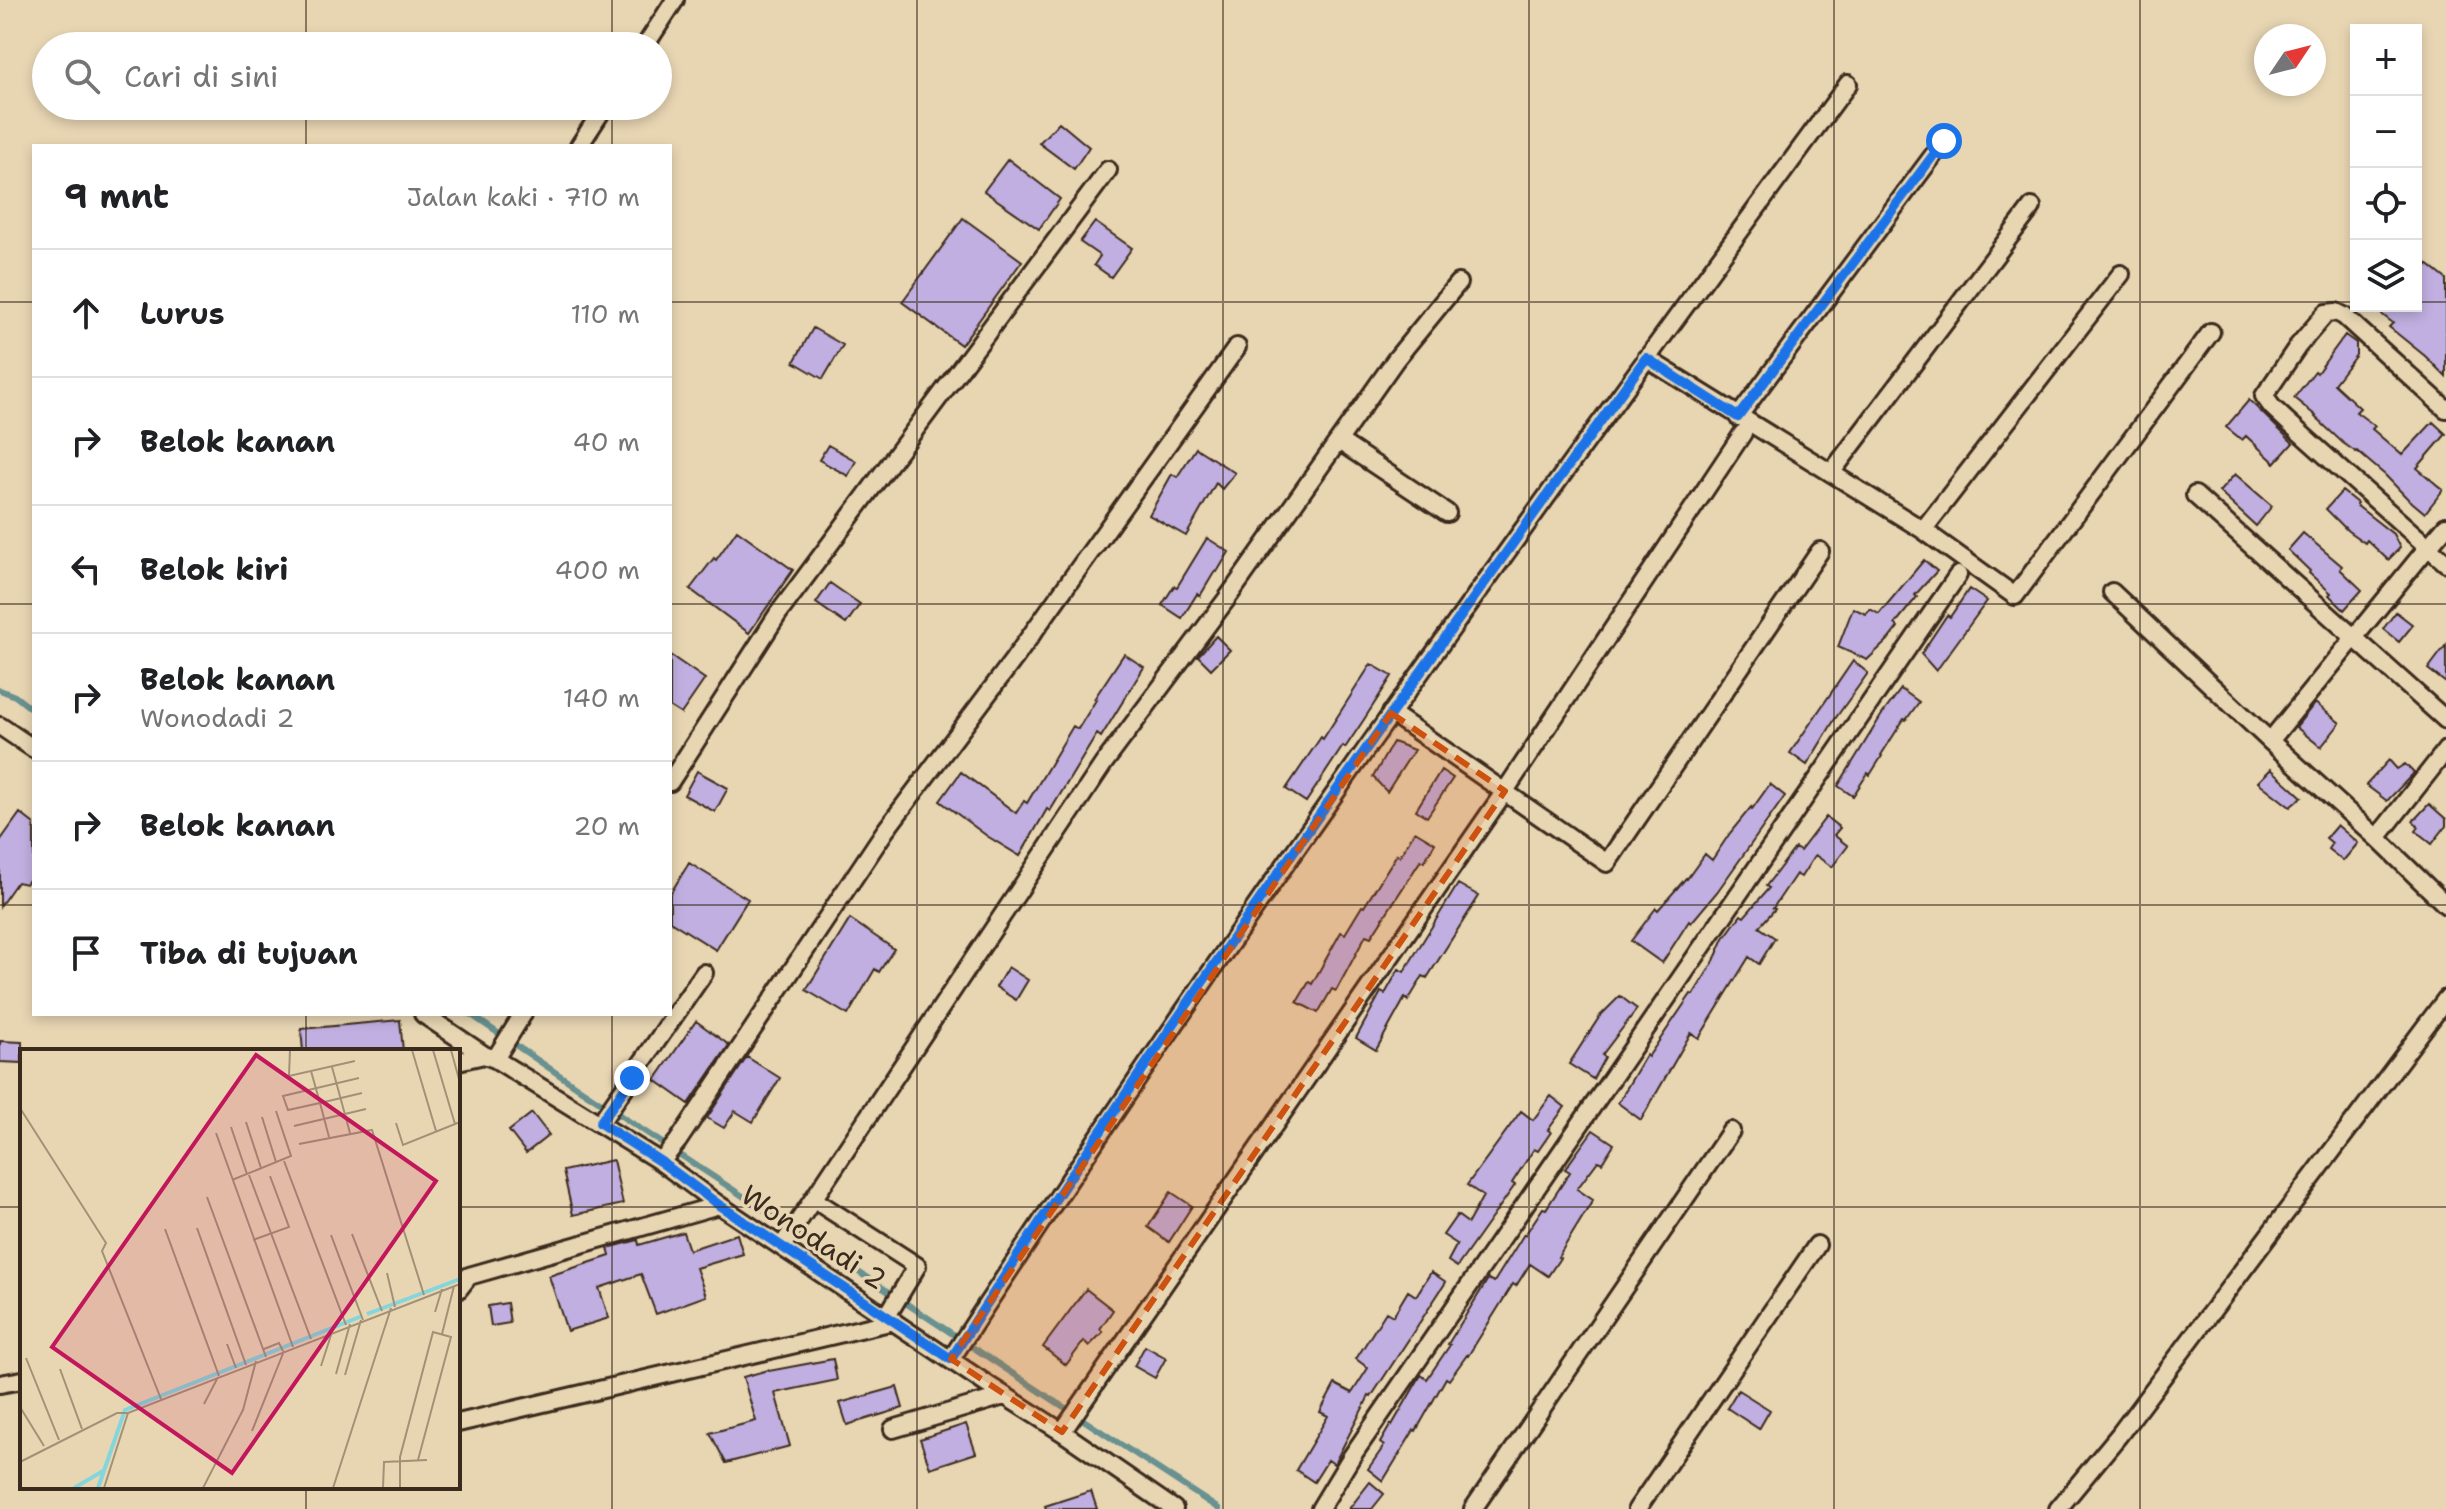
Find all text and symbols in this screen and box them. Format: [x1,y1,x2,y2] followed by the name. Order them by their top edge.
[2254,24,2326,96] north arrow
[2350,24,2422,312] map controls
[2350,24,2422,96] button: +
[32,32,672,120] search box
[60,54,104,98] icon: search
[124,56,279,97] text: Cari di sini
[2350,96,2422,168] button: −
[1926,123,1962,159] route start
[2350,168,2422,240] button: locate
[64,173,169,219] text: 9 mnt
[406,179,640,214] text: Jalan kaki · 710 m
[2350,240,2422,312] button: layers
[64,291,108,335] icon: ahead
[140,293,225,334] text: Lurus
[570,296,640,331] text: 110 m
[64,419,108,463] icon: right
[140,421,335,462] text: Belok kanan
[573,424,640,459] text: 40 m
[64,547,108,591] icon: left
[140,549,288,590] text: Belok kiri
[555,552,640,587] text: 400 m
[140,659,335,700] text: Belok kanan
[64,675,108,719] icon: right
[563,680,640,715] text: 140 m
[140,700,294,735] text: Wonodadi 2
[64,803,108,847] icon: right
[140,805,335,846] text: Belok kanan
[573,808,640,843] text: 20 m
[64,931,108,975] icon: arrive
[140,933,358,974] text: Tiba di tujuan
[20,1049,460,1489] inset map
[614,1060,650,1096] route end
[734,1176,894,1298] street label: Wonodadi 2

